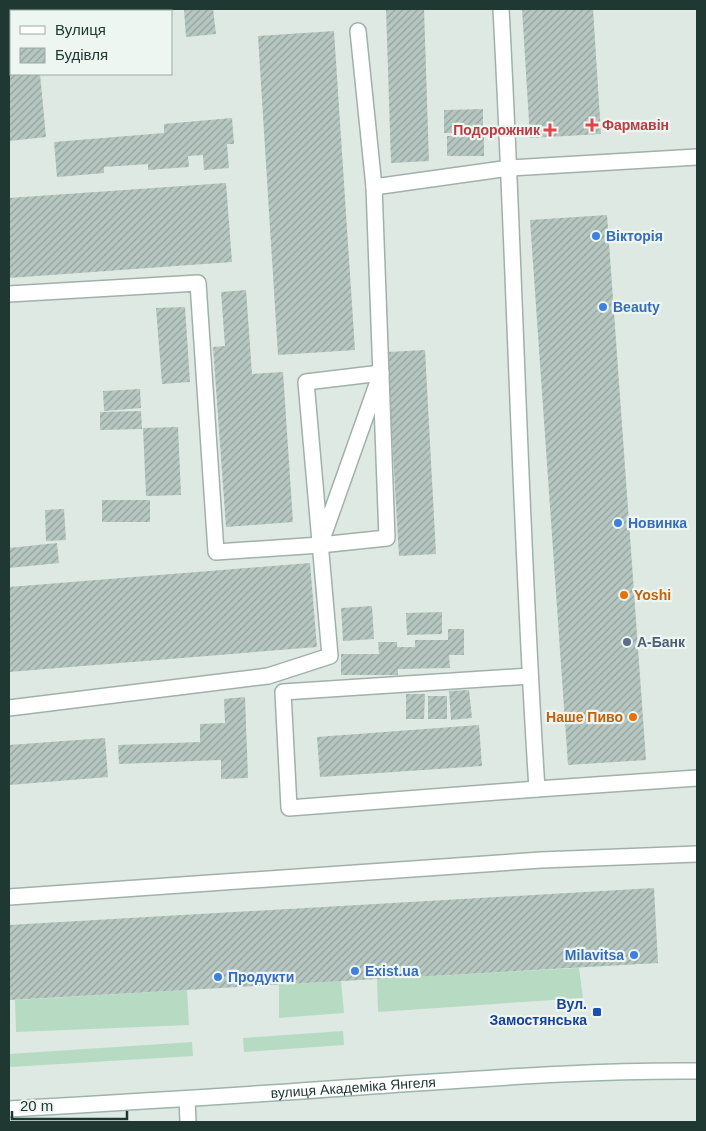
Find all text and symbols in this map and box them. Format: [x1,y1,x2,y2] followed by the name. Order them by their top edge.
[10,10,172,75] legend
[55,21,106,38] text: Вулиця
[55,46,108,63] text: Будівля
[602,117,669,133] place label: Фармавін
[586,119,598,131] marker: Фармавін
[453,122,541,138] place label: Подорожник
[544,124,556,136] marker: Подорожник
[606,228,663,244] place label: Вікторія
[590,230,602,242] marker: Вікторія
[613,299,660,315] place label: Beauty
[597,301,609,313] marker: Beauty
[628,515,687,531] place label: Новинка
[612,517,624,529] marker: Новинка
[634,587,671,603] place label: Yoshi
[618,589,630,601] marker: Yoshi
[637,634,686,650] place label: А-Банк
[621,636,633,648] marker: А-Банк
[546,709,623,725] place label: Наше Пиво
[627,711,639,723] marker: Наше Пиво
[565,947,624,963] place label: Milavitsa
[628,949,640,961] marker: Milavitsa
[365,963,419,979] place label: Exist.ua
[349,965,361,977] marker: Exist.ua
[228,969,294,985] place label: Продукти
[212,971,224,983] marker: Продукти
[489,996,587,1028] place label: Вул. Замостянська
[591,1006,603,1018] marker: Вул. Замостянська
[270,1074,436,1101] street label: вулиця Академіка Янгеля
[12,1088,128,1120] scale bar
[20,1097,53,1114] text: 20 m

